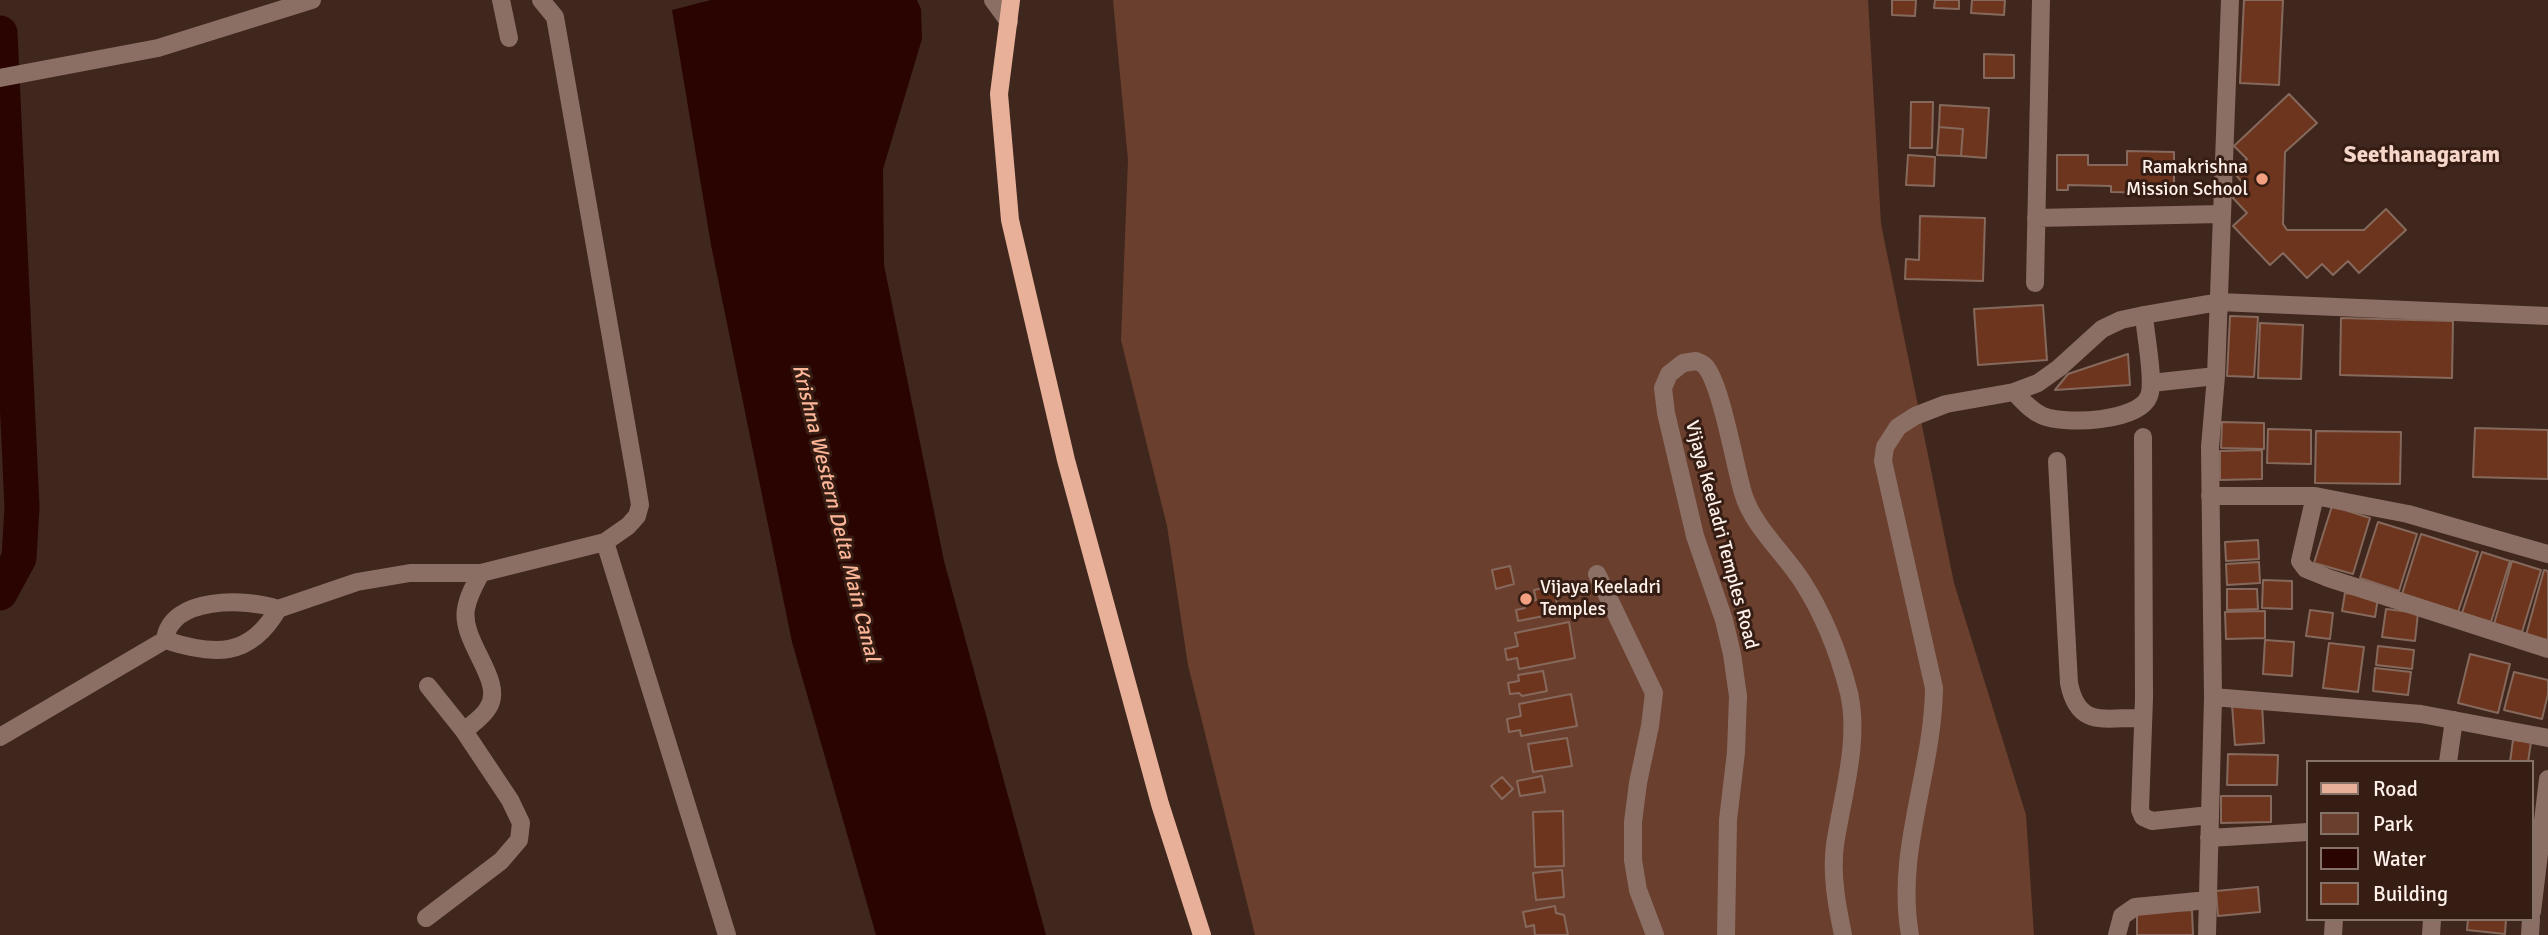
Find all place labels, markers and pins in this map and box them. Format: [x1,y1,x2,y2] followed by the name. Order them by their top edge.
[2126,157,2248,201] place label: Ramakrishna Mission School
[2254,171,2270,187] marker: Ramakrishna Mission School
[1540,577,1661,621] place label: Vijaya Keeladri Temples
[1518,591,1534,607] marker: Vijaya Keeladri Temples

